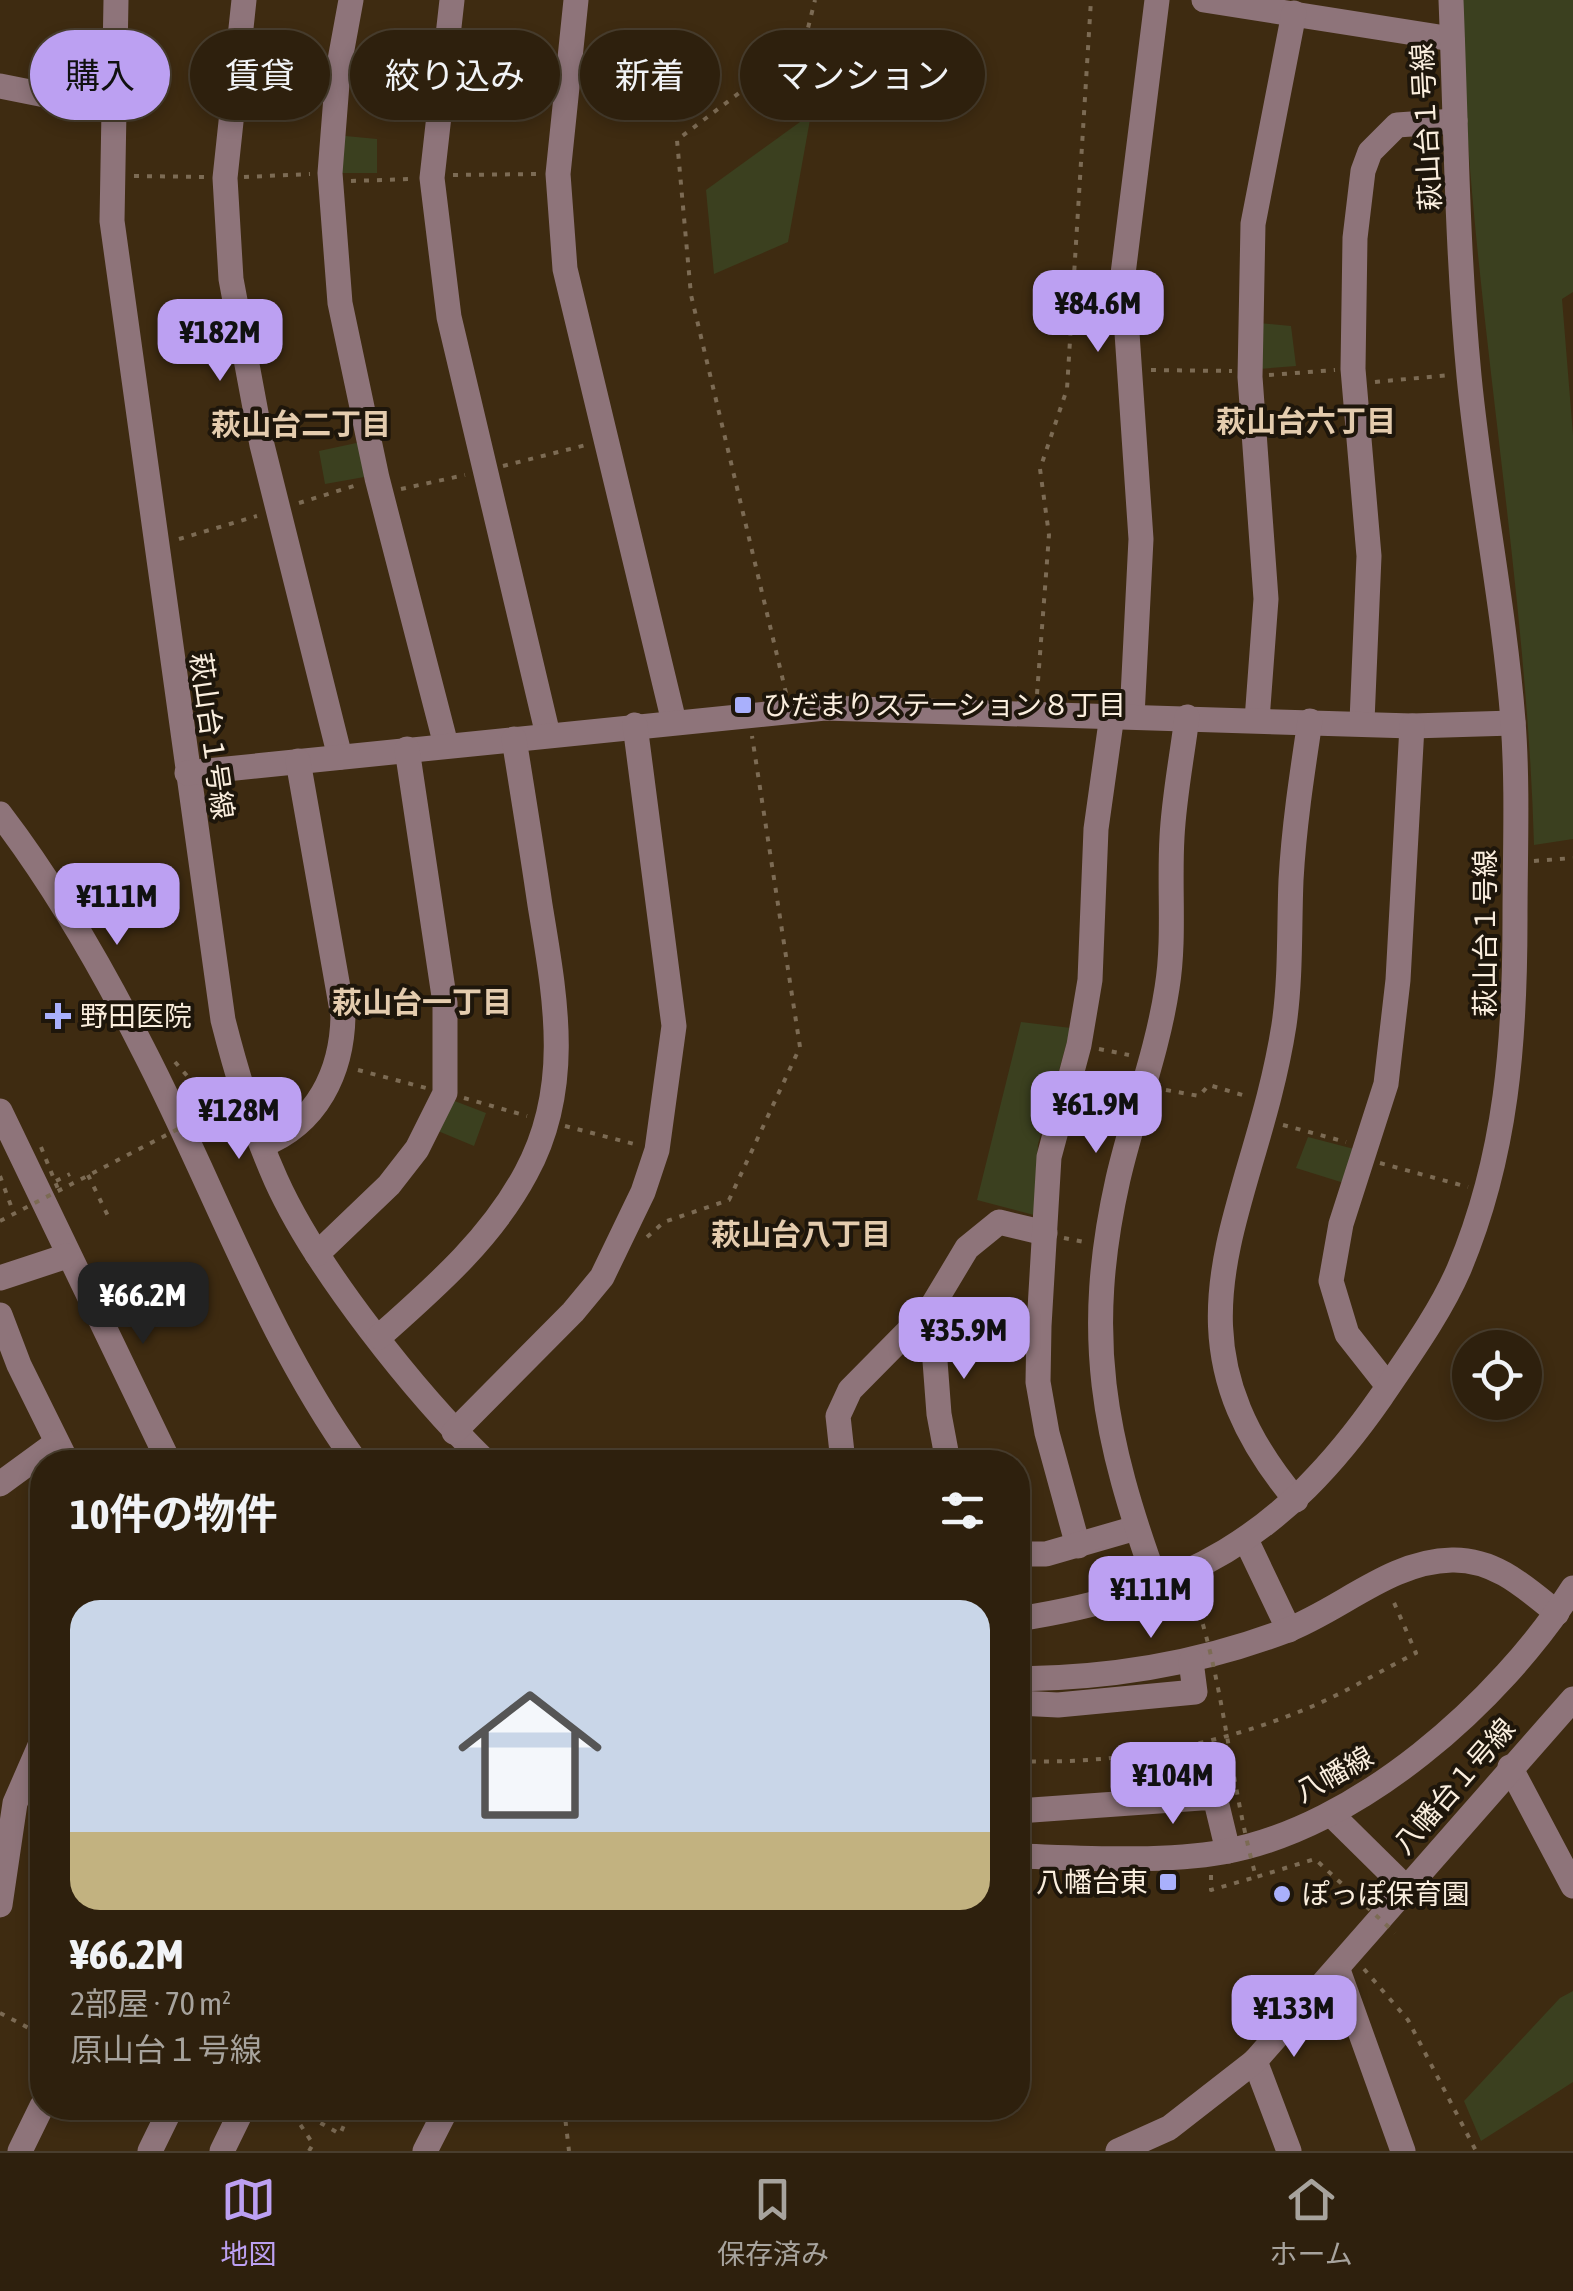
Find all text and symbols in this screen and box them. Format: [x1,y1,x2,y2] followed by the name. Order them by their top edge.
[30,30,170,120] chip: 購入
[190,30,330,120] chip: 賃貸
[350,30,560,120] chip: 絞り込み
[580,30,720,120] chip: 新着
[740,30,985,120] chip: マンション
[1406,42,1446,212] street label: 萩山台１号線
[1017,270,1179,355] pin: ¥84.6M
[1055,284,1141,321] text: ¥84.6M
[150,299,290,384] pin: ¥182M
[180,313,260,350] text: ¥182M
[1216,404,1396,438] district label: 萩山台六丁目
[211,407,391,441] district label: 萩山台二丁目
[184,651,240,821] street label: 萩山台１号線
[763,689,1126,721] place label: ひだまりステーション８丁目
[732,694,754,716] marker: ひだまりステーション８丁目
[1469,849,1501,1017] street label: 萩山台１号線
[47,863,187,948] pin: ¥111M
[77,877,157,914] text: ¥111M
[332,985,512,1019] district label: 萩山台一丁目
[80,1000,192,1032] place label: 野田医院
[45,1003,71,1029] marker: 野田医院
[1015,1071,1177,1156] pin: ¥61.9M
[169,1077,309,1162] pin: ¥128M
[1053,1085,1139,1122] text: ¥61.9M
[199,1091,279,1128] text: ¥128M
[711,1217,891,1251] district label: 萩山台八丁目
[62,1262,224,1347] pin: ¥66.2M
[100,1276,186,1313] text: ¥66.2M
[883,1297,1045,1382] pin: ¥35.9M
[921,1311,1007,1348] text: ¥35.9M
[1452,1330,1542,1420] map controls
[1452,1330,1542,1420] button: locate
[935,1483,990,1538] icon: filters
[70,1490,277,1538] text: 10件の物件
[1081,1556,1221,1641] pin: ¥111M
[1111,1570,1191,1607] text: ¥111M
[440,1665,620,1845] icon: home
[1387,1712,1521,1860] street label: 八幡台１号線
[1290,1740,1378,1808] street label: 八幡線
[1103,1742,1243,1827] pin: ¥104M
[1133,1756,1213,1793] text: ¥104M
[1036,1866,1148,1898] place label: 八幡台東
[1157,1871,1179,1893] marker: 八幡台東
[1302,1878,1470,1910] place label: ぽっぽ保育園
[1271,1883,1293,1905] marker: ぽっぽ保育園
[70,1930,184,1978] text: ¥66.2M
[1224,1975,1364,2060] pin: ¥133M
[70,1985,231,2022] text: 2部屋 · 70 m²
[1254,1989,1334,2026] text: ¥133M
[70,2031,262,2068] text: 原山台１号線
[220,2172,276,2272] tab: 地図
[717,2172,829,2272] tab: 保存済み
[1270,2172,1353,2272] tab: ホーム

